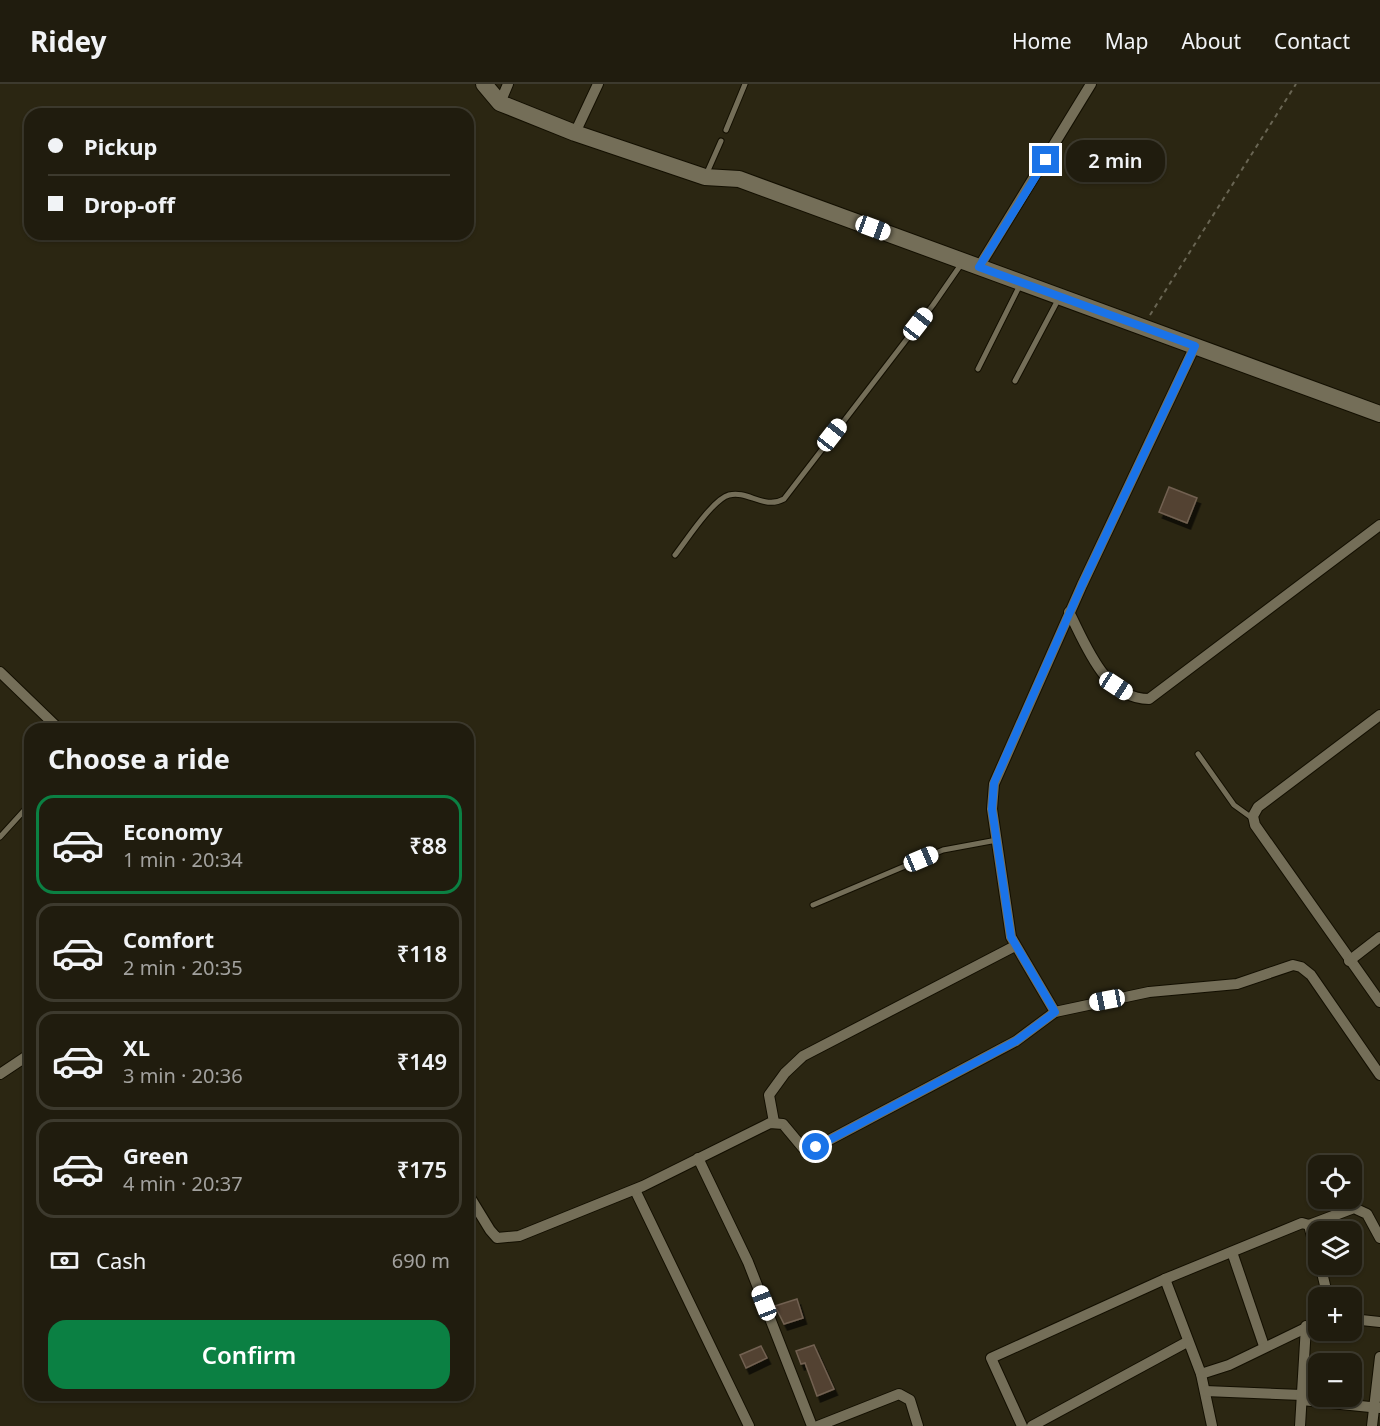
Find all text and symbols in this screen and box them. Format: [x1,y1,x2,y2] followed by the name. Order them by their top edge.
[30,22,107,60] text: Ridey
[1012,27,1072,55] text: Home
[1105,27,1148,55] text: Map
[1181,27,1241,55] text: About
[1274,27,1350,55] text: Contact
[84,131,157,161] text: Pickup
[1067,139,1166,181] callout: 2 min
[1032,146,1059,173] route end
[1088,147,1143,174] text: 2 min
[84,189,175,219] text: Drop-off
[853,213,893,243] car
[900,304,936,344] car
[814,415,850,455] car
[1096,669,1136,703] car
[48,740,230,777] text: Choose a ride
[123,816,222,846] text: Economy
[51,818,105,872] icon: car
[409,830,447,860] text: ₹88
[901,844,941,874] car
[123,846,243,873] text: 1 min · 20:34
[123,924,214,954] text: Comfort
[51,926,105,980] icon: car
[397,938,447,968] text: ₹118
[123,954,243,981] text: 2 min · 20:35
[1088,988,1126,1012] car
[123,1032,150,1062] text: XL
[51,1034,105,1088] icon: car
[397,1046,447,1076] text: ₹149
[123,1062,243,1089] text: 3 min · 20:36
[802,1133,829,1160] route start
[123,1140,189,1170] text: Green
[51,1142,105,1196] icon: car
[397,1154,447,1184] text: ₹175
[1308,1155,1362,1407] map controls
[1308,1155,1362,1209] button: locate
[123,1170,243,1197] text: 4 min · 20:37
[1308,1221,1362,1275] button: layers
[48,1244,81,1277] icon: cash
[96,1245,146,1275] text: Cash
[392,1247,450,1274] text: 690 m
[749,1283,779,1323] car
[1308,1287,1362,1341] button: +
[48,1320,450,1389] button: Confirm
[1308,1353,1362,1407] button: −

